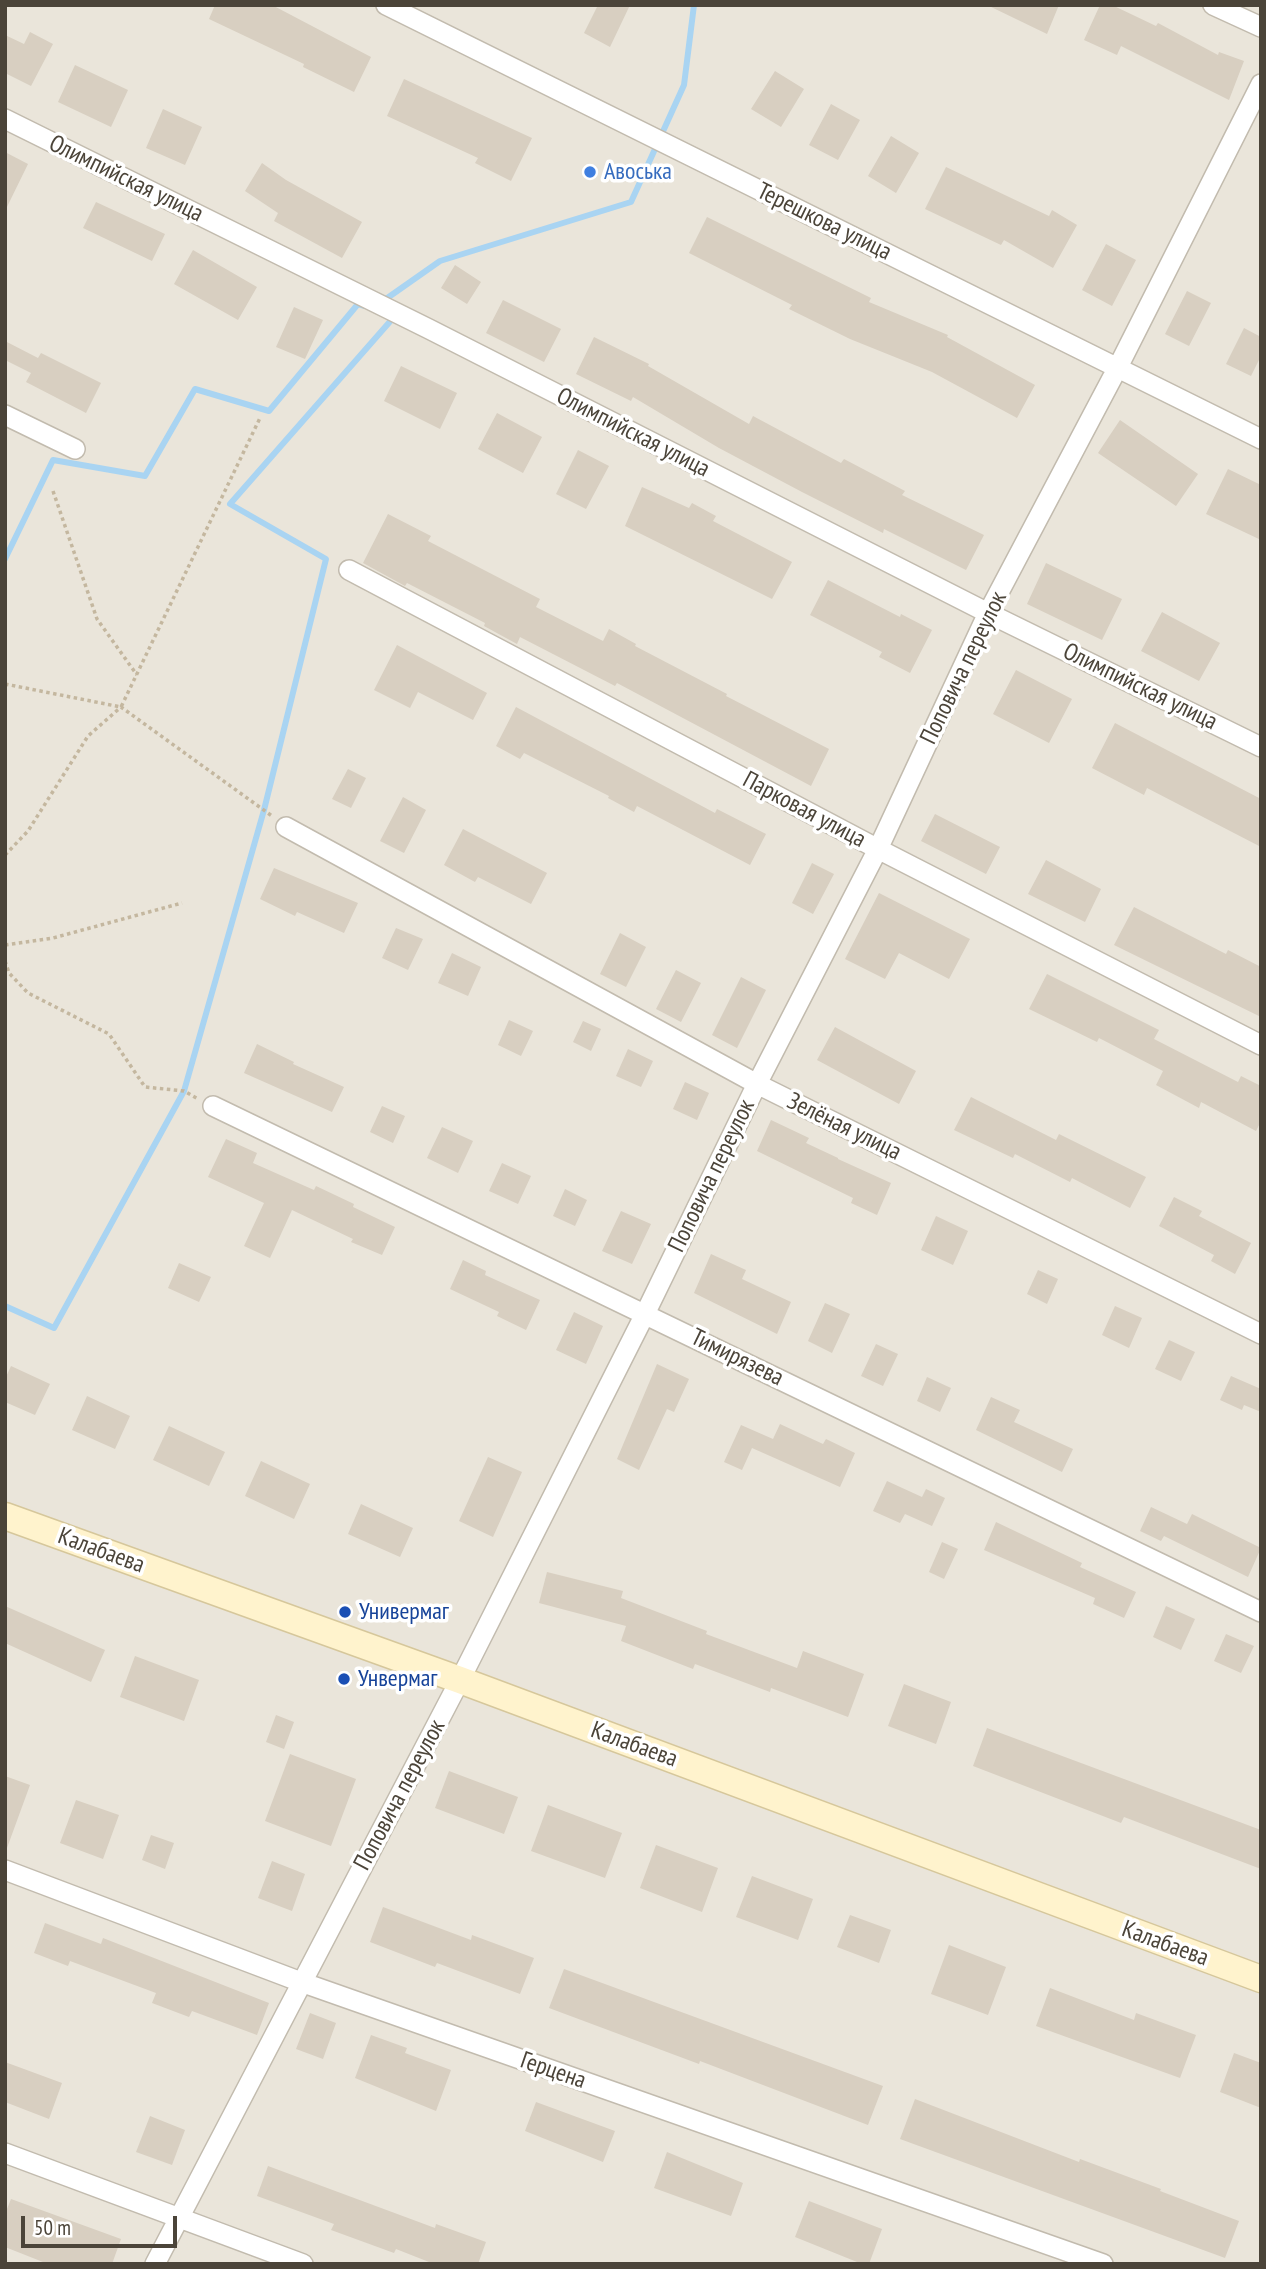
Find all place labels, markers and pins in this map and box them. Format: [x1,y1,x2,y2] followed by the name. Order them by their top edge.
[604,158,672,186] place label: Авоська
[582,164,598,180] marker: Авоська
[359,1598,449,1626] place label: Универмаг
[337,1604,353,1620] marker: Универмаг
[358,1665,437,1693] place label: Унвермаг
[336,1671,352,1687] marker: Унвермаг

